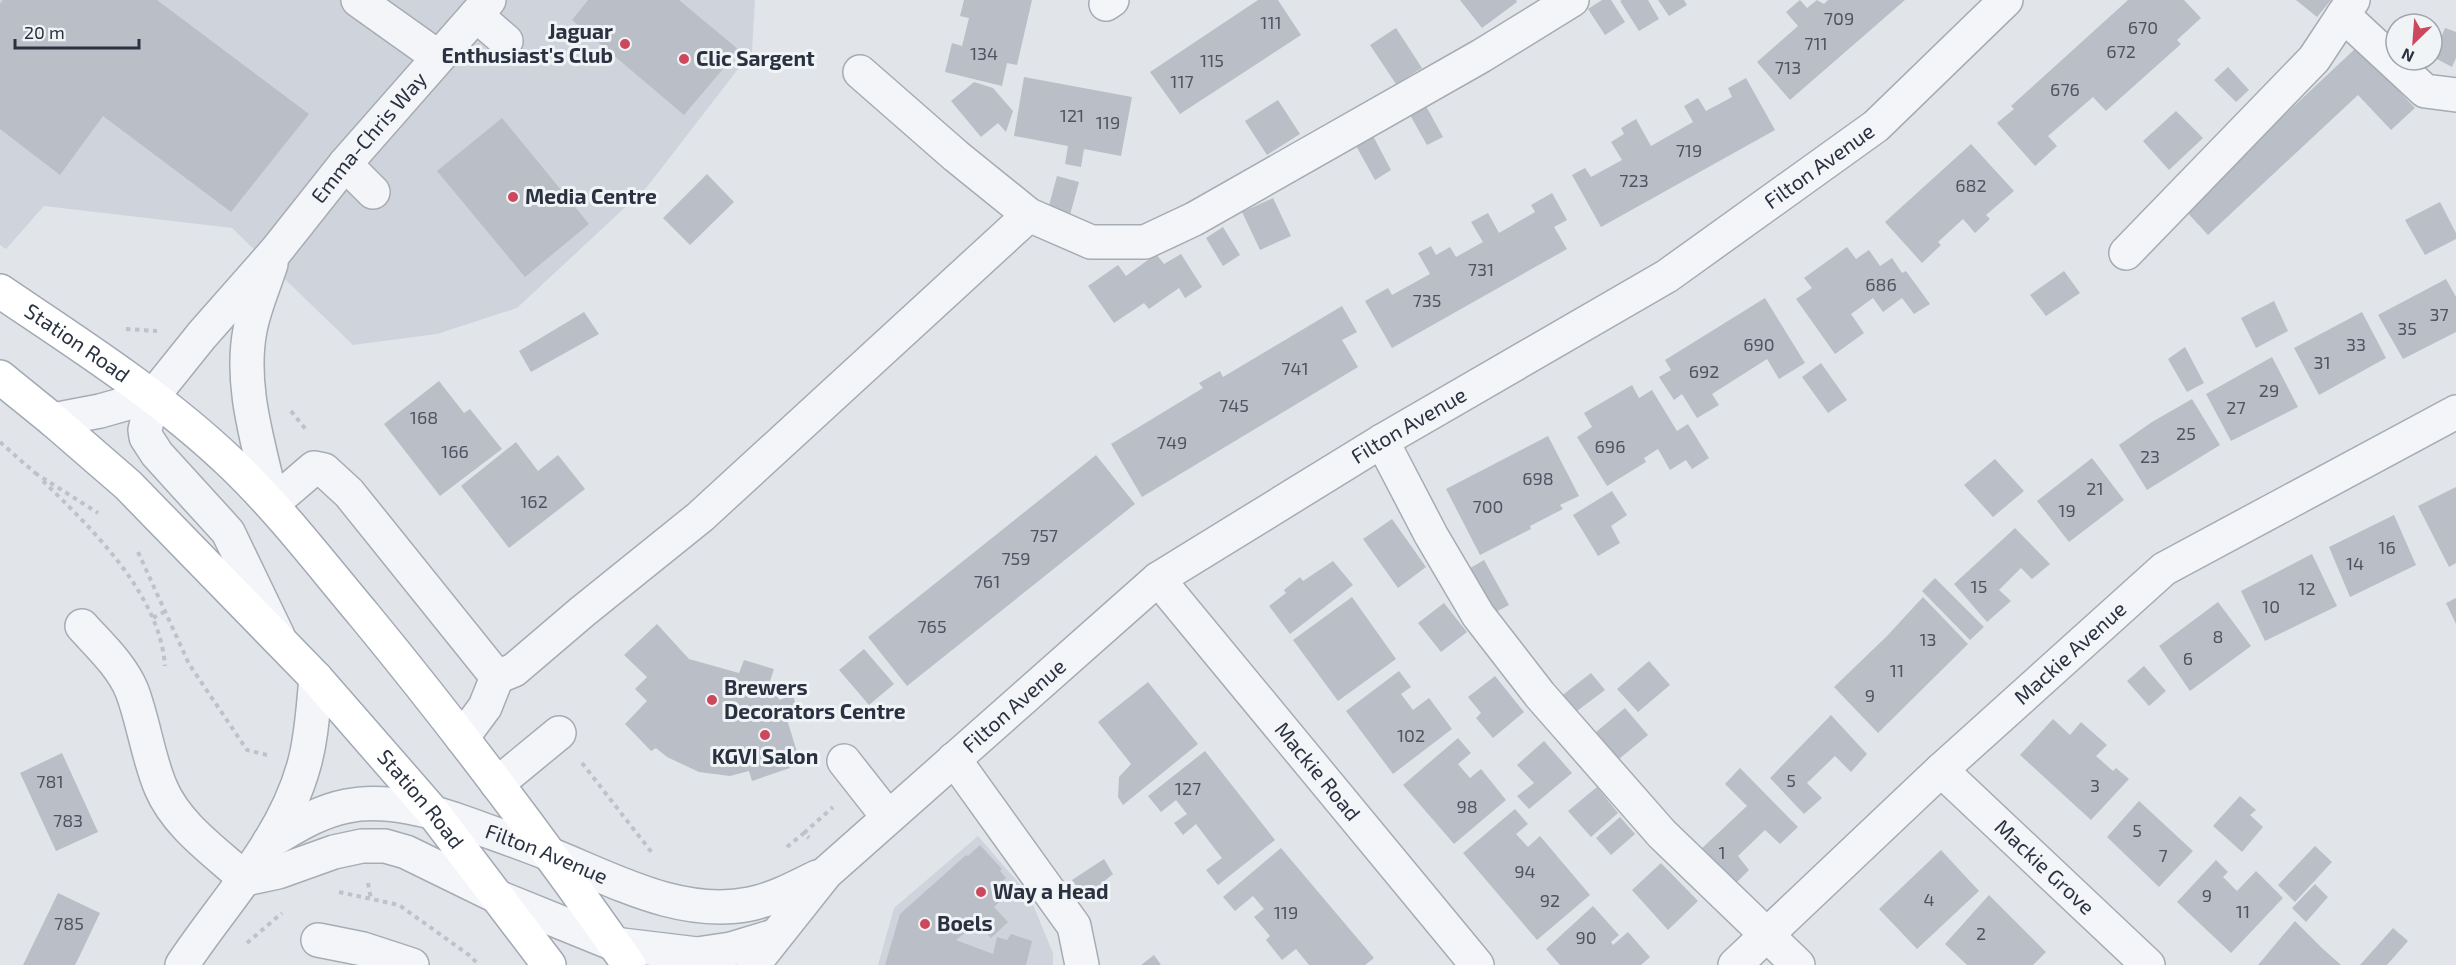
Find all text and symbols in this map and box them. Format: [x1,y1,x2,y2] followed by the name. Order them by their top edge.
[1824,7,1854,29] house number: 709
[1260,11,1282,33] house number: 111
[15,12,140,50] scale bar
[2384,12,2444,72] north arrow
[2128,16,2158,38] house number: 670
[442,18,613,67] place label: Jaguar Enthusiast's Club
[24,21,65,43] text: 20 m
[1804,32,1828,54] house number: 711
[618,37,632,51] marker: Jaguar Enthusiast's Club
[2106,40,2136,62] house number: 672
[970,42,998,64] house number: 134
[696,45,815,70] place label: Clic Sargent
[2398,45,2417,67] text: N
[1200,49,1224,71] house number: 115
[677,52,691,66] marker: Clic Sargent
[1775,56,1801,78] house number: 713
[305,66,431,207] street label: Emma-Chris Way
[1170,70,1194,92] house number: 117
[2050,78,2080,100] house number: 676
[1060,104,1084,126] house number: 121
[1096,111,1120,133] house number: 119
[1759,117,1878,213] street label: Filton Avenue
[1676,139,1702,161] house number: 719
[1619,169,1649,191] house number: 723
[1955,174,1987,196] house number: 682
[525,183,657,208] place label: Media Centre
[506,190,520,204] marker: Media Centre
[1468,258,1494,280] house number: 731
[1865,273,1897,295] house number: 686
[1413,289,1441,311] house number: 735
[21,297,135,387] street label: Station Road
[2429,303,2449,325] house number: 37
[2397,317,2417,339] house number: 35
[1743,333,1775,355] house number: 690
[2346,333,2366,355] house number: 33
[2313,351,2331,373] house number: 31
[1281,357,1309,379] house number: 741
[1689,360,1719,382] house number: 692
[2259,379,2279,401] house number: 29
[1346,381,1470,468] street label: Filton Avenue
[1219,394,1249,416] house number: 745
[2226,396,2246,418] house number: 27
[410,406,438,428] house number: 168
[2176,422,2196,444] house number: 25
[1157,431,1187,453] house number: 749
[1595,435,1625,457] house number: 696
[441,440,469,462] house number: 166
[2140,445,2160,467] house number: 23
[1522,467,1554,489] house number: 698
[2086,477,2104,499] house number: 21
[520,490,548,512] house number: 162
[1473,495,1503,517] house number: 700
[2058,499,2076,521] house number: 19
[1030,524,1058,546] house number: 757
[2378,536,2396,558] house number: 16
[1001,547,1031,569] house number: 759
[2346,552,2364,574] house number: 14
[974,570,1000,592] house number: 761
[1971,575,1987,597] house number: 15
[2298,577,2316,599] house number: 12
[2008,595,2131,709] street label: Mackie Avenue
[2262,595,2280,617] house number: 10
[917,615,947,637] house number: 765
[2213,625,2223,647] house number: 8
[1919,628,1937,650] house number: 13
[2183,647,2193,669] house number: 6
[957,653,1070,757] street label: Filton Avenue
[1890,659,1904,681] house number: 11
[724,674,906,723] place label: Brewers Decorators Centre
[1865,684,1875,706] house number: 9
[705,693,719,707] marker: Brewers Decorators Centre
[1270,716,1366,825] street label: Mackie Road
[1397,724,1425,746] house number: 102
[758,728,772,742] marker: KGVI Salon
[712,743,818,768] place label: KGVI Salon
[373,744,470,853] street label: Station Road
[1786,769,1796,791] house number: 5
[36,770,64,792] house number: 781
[2090,774,2100,796] house number: 3
[1175,777,1201,799] house number: 127
[1456,795,1478,817] house number: 98
[53,809,83,831] house number: 783
[1990,813,2100,919] street label: Mackie Grove
[482,817,612,888] street label: Filton Avenue
[2132,819,2142,841] house number: 5
[1718,841,1726,863] house number: 1
[2158,844,2168,866] house number: 7
[1514,860,1536,882] house number: 94
[993,878,1108,904] place label: Way a Head
[2202,884,2212,906] house number: 9
[974,885,988,899] marker: Way a Head
[1923,888,1935,910] house number: 4
[1540,889,1560,911] house number: 92
[2236,900,2250,922] house number: 11
[1274,901,1298,923] house number: 119
[937,910,993,935] place label: Boels
[54,912,84,934] house number: 785
[918,917,932,931] marker: Boels
[1976,922,1986,944] house number: 2
[1575,926,1597,948] house number: 90

